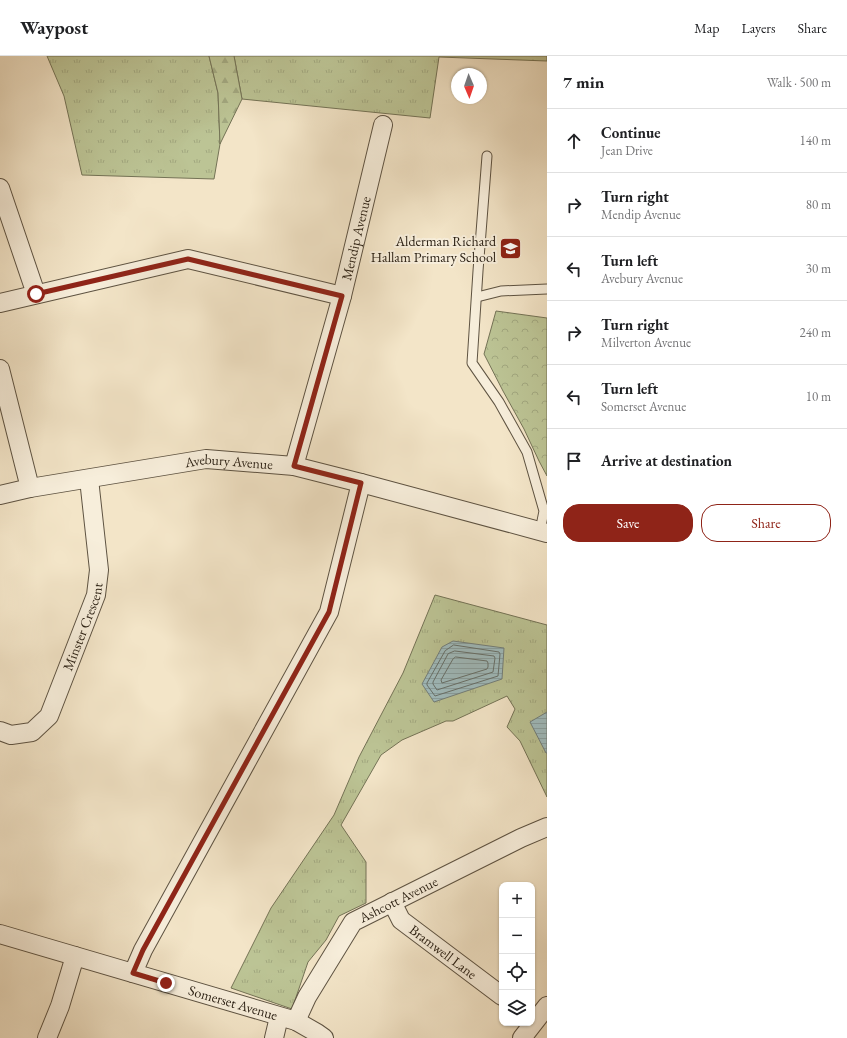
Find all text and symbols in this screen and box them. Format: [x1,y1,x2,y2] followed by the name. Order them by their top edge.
[20,15,88,40] text: Waypost
[694,19,719,37] text: Map
[741,19,776,37] text: Layers
[798,19,827,37] text: Share
[451,68,487,104] north arrow
[563,71,604,93] text: 7 min
[767,74,831,91] text: Walk · 500 m
[601,123,661,142] text: Continue
[563,130,585,152] icon: ahead
[800,132,831,149] text: 140 m
[601,142,653,159] text: Jean Drive
[601,187,669,206] text: Turn right
[337,194,375,282] street label: Mendip Avenue
[563,194,585,216] icon: right
[806,196,831,213] text: 80 m
[601,206,681,223] text: Mendip Avenue
[371,232,497,266] place label: Alderman Richard Hallam Primary School
[498,236,524,262] school or university icon: Alderman Richard Hallam Primary School
[601,251,658,270] text: Turn left
[563,258,585,280] icon: left
[806,260,831,277] text: 30 m
[601,270,683,287] text: Avebury Avenue
[27,285,45,303] route start
[601,315,669,334] text: Turn right
[563,322,585,344] icon: right
[800,324,831,341] text: 240 m
[601,334,691,351] text: Milverton Avenue
[601,379,658,398] text: Turn left
[563,386,585,408] icon: left
[806,388,831,405] text: 10 m
[601,398,686,415] text: Somerset Avenue
[182,450,274,473] street label: Avebury Avenue
[563,450,585,472] icon: arrive
[601,451,732,470] text: Arrive at destination
[563,504,693,542] button: Save
[701,504,831,542] button: Share
[58,581,106,673] street label: Minster Crescent
[355,872,441,927] street label: Ashcott Avenue
[499,882,535,1026] map controls
[499,882,535,918] button: +
[499,918,535,954] button: −
[406,921,481,983] street label: Bramwell Lane
[499,954,535,990] button: locate
[157,974,175,992] route end
[186,981,280,1024] street label: Somerset Avenue
[499,990,535,1026] button: layers

